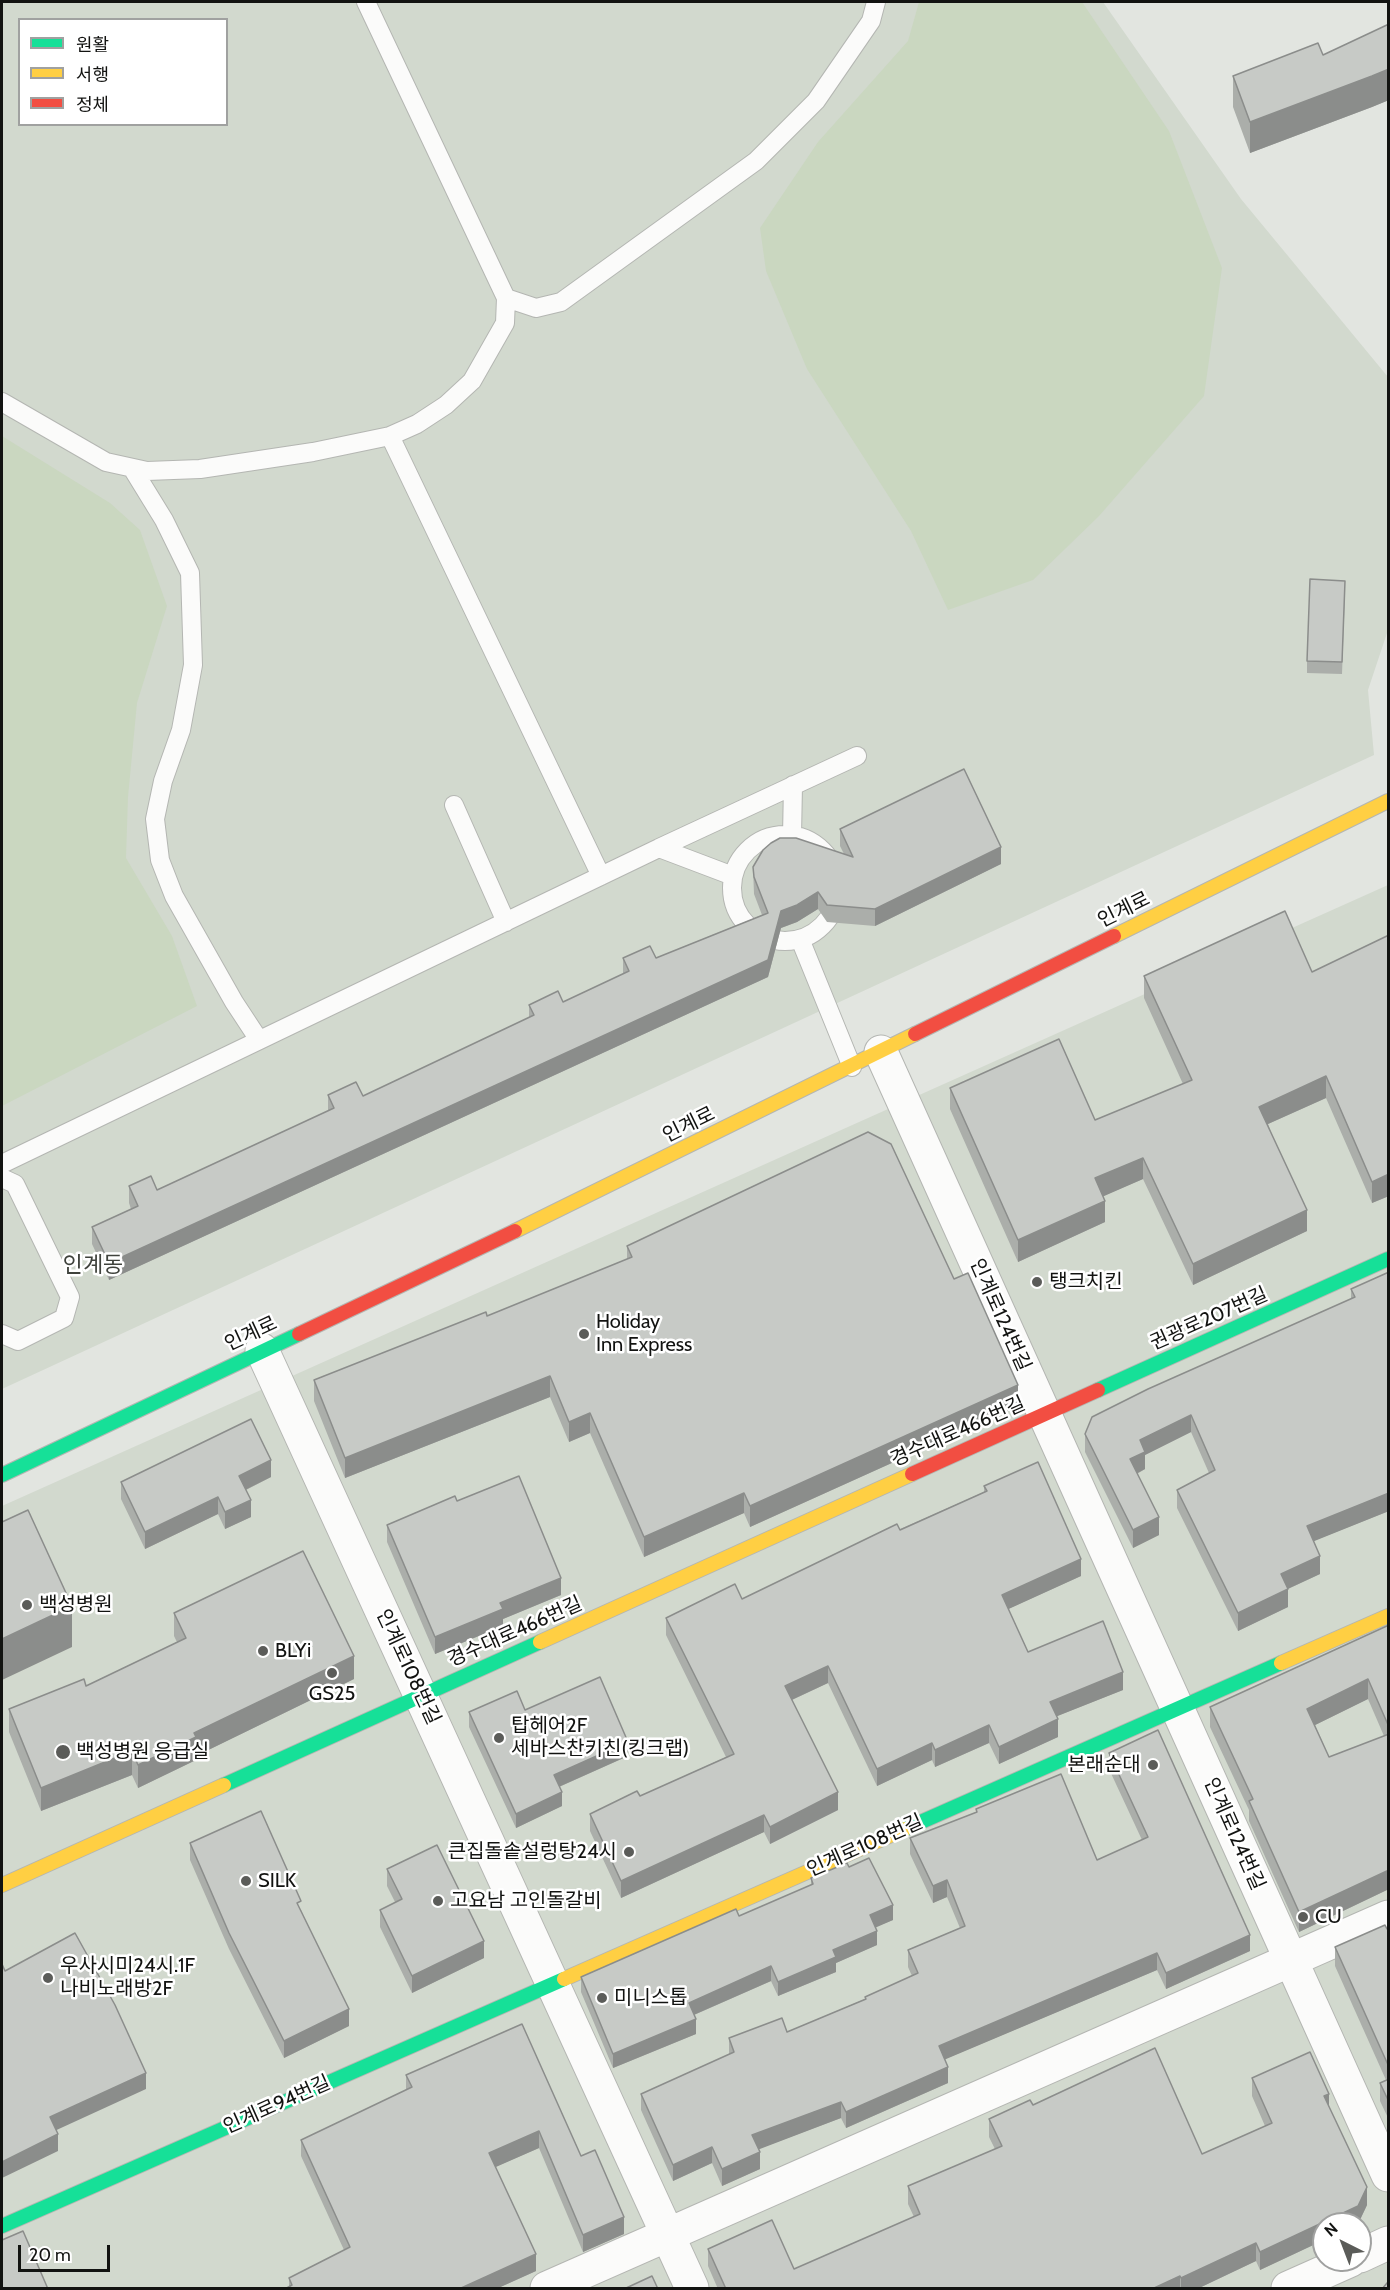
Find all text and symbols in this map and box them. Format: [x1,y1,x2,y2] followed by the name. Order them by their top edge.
[18,18,228,126] legend
[76,34,109,56] text: 원활
[76,64,109,86] text: 서행
[76,94,109,116] text: 정체
[1094,887,1154,933] street label: 인계로
[659,1102,719,1148] street label: 인계로
[63,1253,123,1279] district label: 인계동
[965,1255,1035,1375] street label: 인계로124번길
[1049,1270,1123,1294] place label: 탱크치킨
[1030,1275,1044,1289] marker: 탱크치킨
[1146,1282,1272,1356] street label: 권광로207번길
[596,1310,692,1357] place label: Holiday Inn Express
[221,1311,281,1357] street label: 인계로
[577,1327,591,1341] marker: Holiday Inn Express
[887,1392,1029,1472] street label: 경수대로466번길
[444,1592,586,1672] street label: 경수대로466번길
[39,1593,113,1617] place label: 백성병원
[20,1598,34,1612] marker: 백성병원
[371,1605,445,1729] street label: 인계로108번길
[275,1639,311,1663] place label: BLYi
[256,1644,270,1658] marker: BLYi
[325,1666,339,1680] marker: GS25
[309,1682,355,1706] place label: GS25
[511,1714,689,1761] place label: 탑헤어2F 세바스찬키친(킹크랩)
[492,1731,506,1745] marker: 탑헤어2F 세바스찬키친(킹크랩)
[76,1740,209,1764] place label: 백성병원 응급실
[54,1743,72,1761] marker: 백성병원 응급실
[1067,1753,1141,1777] place label: 본래순대
[1146,1758,1160,1772] marker: 본래순대
[1199,1774,1269,1894] street label: 인계로124번길
[803,1810,927,1882] street label: 인계로108번길
[448,1840,617,1864] place label: 큰집돌솥설렁탕24시
[622,1845,636,1859] marker: 큰집돌솥설렁탕24시
[258,1869,296,1893] place label: SILK
[239,1874,253,1888] marker: SILK
[450,1889,602,1913] place label: 고요남 고인돌갈비
[431,1894,445,1908] marker: 고요남 고인돌갈비
[1315,1905,1342,1929] place label: CU
[1296,1910,1310,1924] marker: CU
[60,1954,195,2001] place label: 우사시미24시.1F 나비노래방2F
[41,1971,55,1985] marker: 우사시미24시.1F 나비노래방2F
[614,1986,688,2010] place label: 미니스톱
[595,1991,609,2005] marker: 미니스톱
[220,2071,334,2139] street label: 인계로94번길
[1312,2212,1372,2272] north arrow
[1320,2219,1342,2241] text: N
[21,2233,112,2271] scale bar
[29,2244,71,2266] text: 20 m

